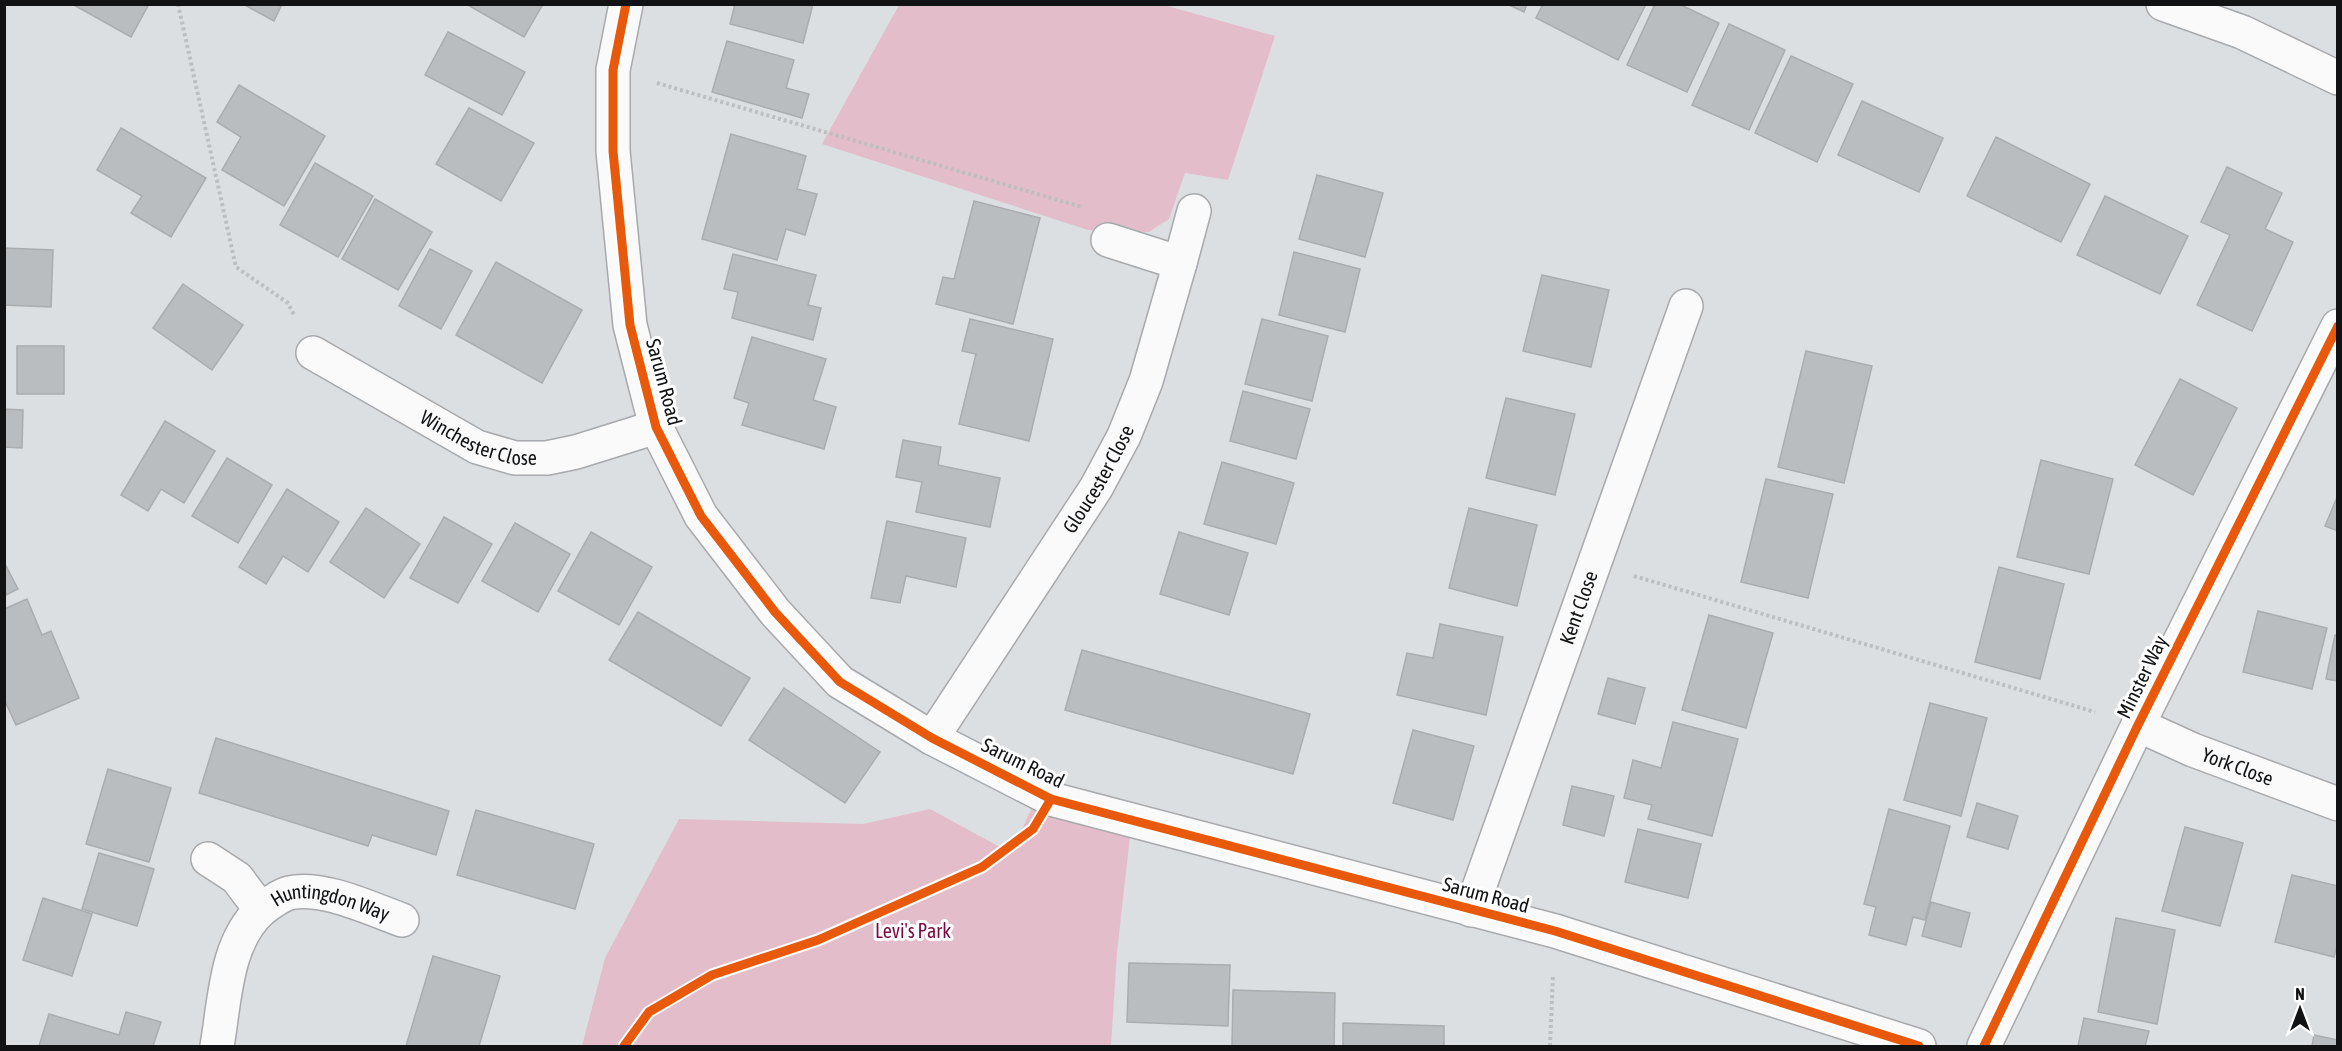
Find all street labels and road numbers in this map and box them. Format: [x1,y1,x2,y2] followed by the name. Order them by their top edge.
[642,336,687,428] street label: Sarum Road
[416,405,537,469] street label: Winchester Close
[1058,422,1138,537] street label: Gloucester Close
[1555,568,1602,647] street label: Kent Close
[2112,632,2172,722] street label: Minster Way
[978,733,1068,792] street label: Sarum Road
[2199,742,2277,790] street label: York Close
[1440,872,1532,917] street label: Sarum Road
[266,879,393,925] street label: Huntingdon Way

